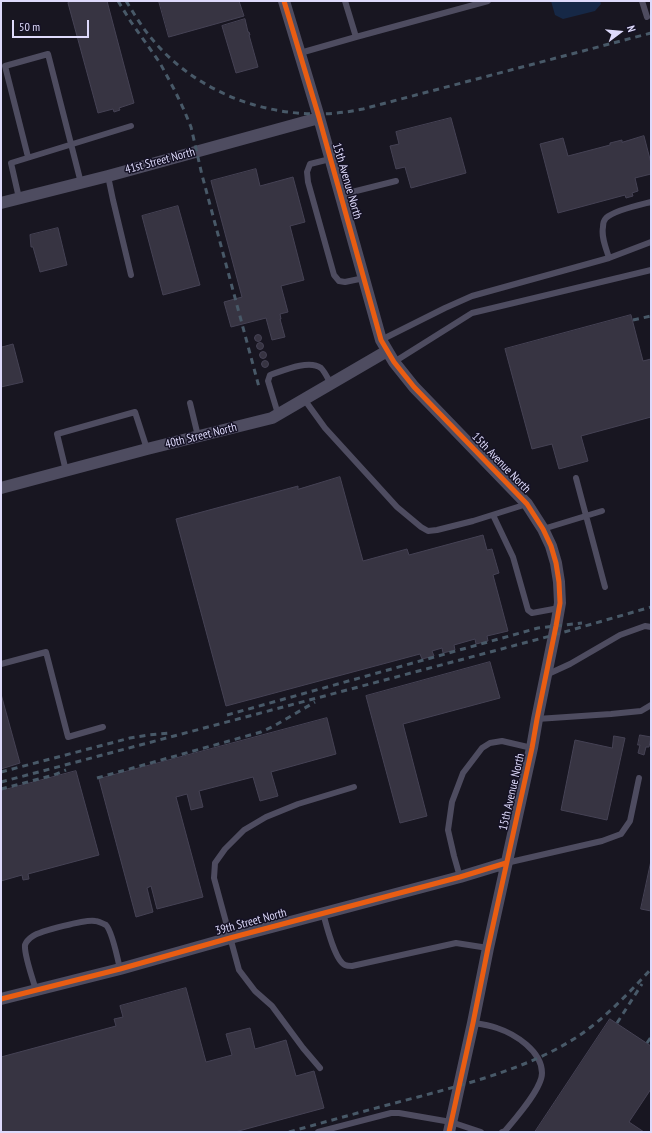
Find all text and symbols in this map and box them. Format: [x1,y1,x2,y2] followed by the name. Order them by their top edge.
[14,12,91,38] scale bar
[600,12,640,52] north arrow
[19,19,40,34] text: 50 m
[624,24,639,33] text: N
[329,141,365,221] street label: 15th Avenue North
[123,145,197,177] street label: 41st Street North
[164,420,238,452] street label: 40th Street North
[469,430,533,496] street label: 15th Avenue North
[496,752,528,832] street label: 15th Avenue North
[214,906,288,938] street label: 39th Street North

